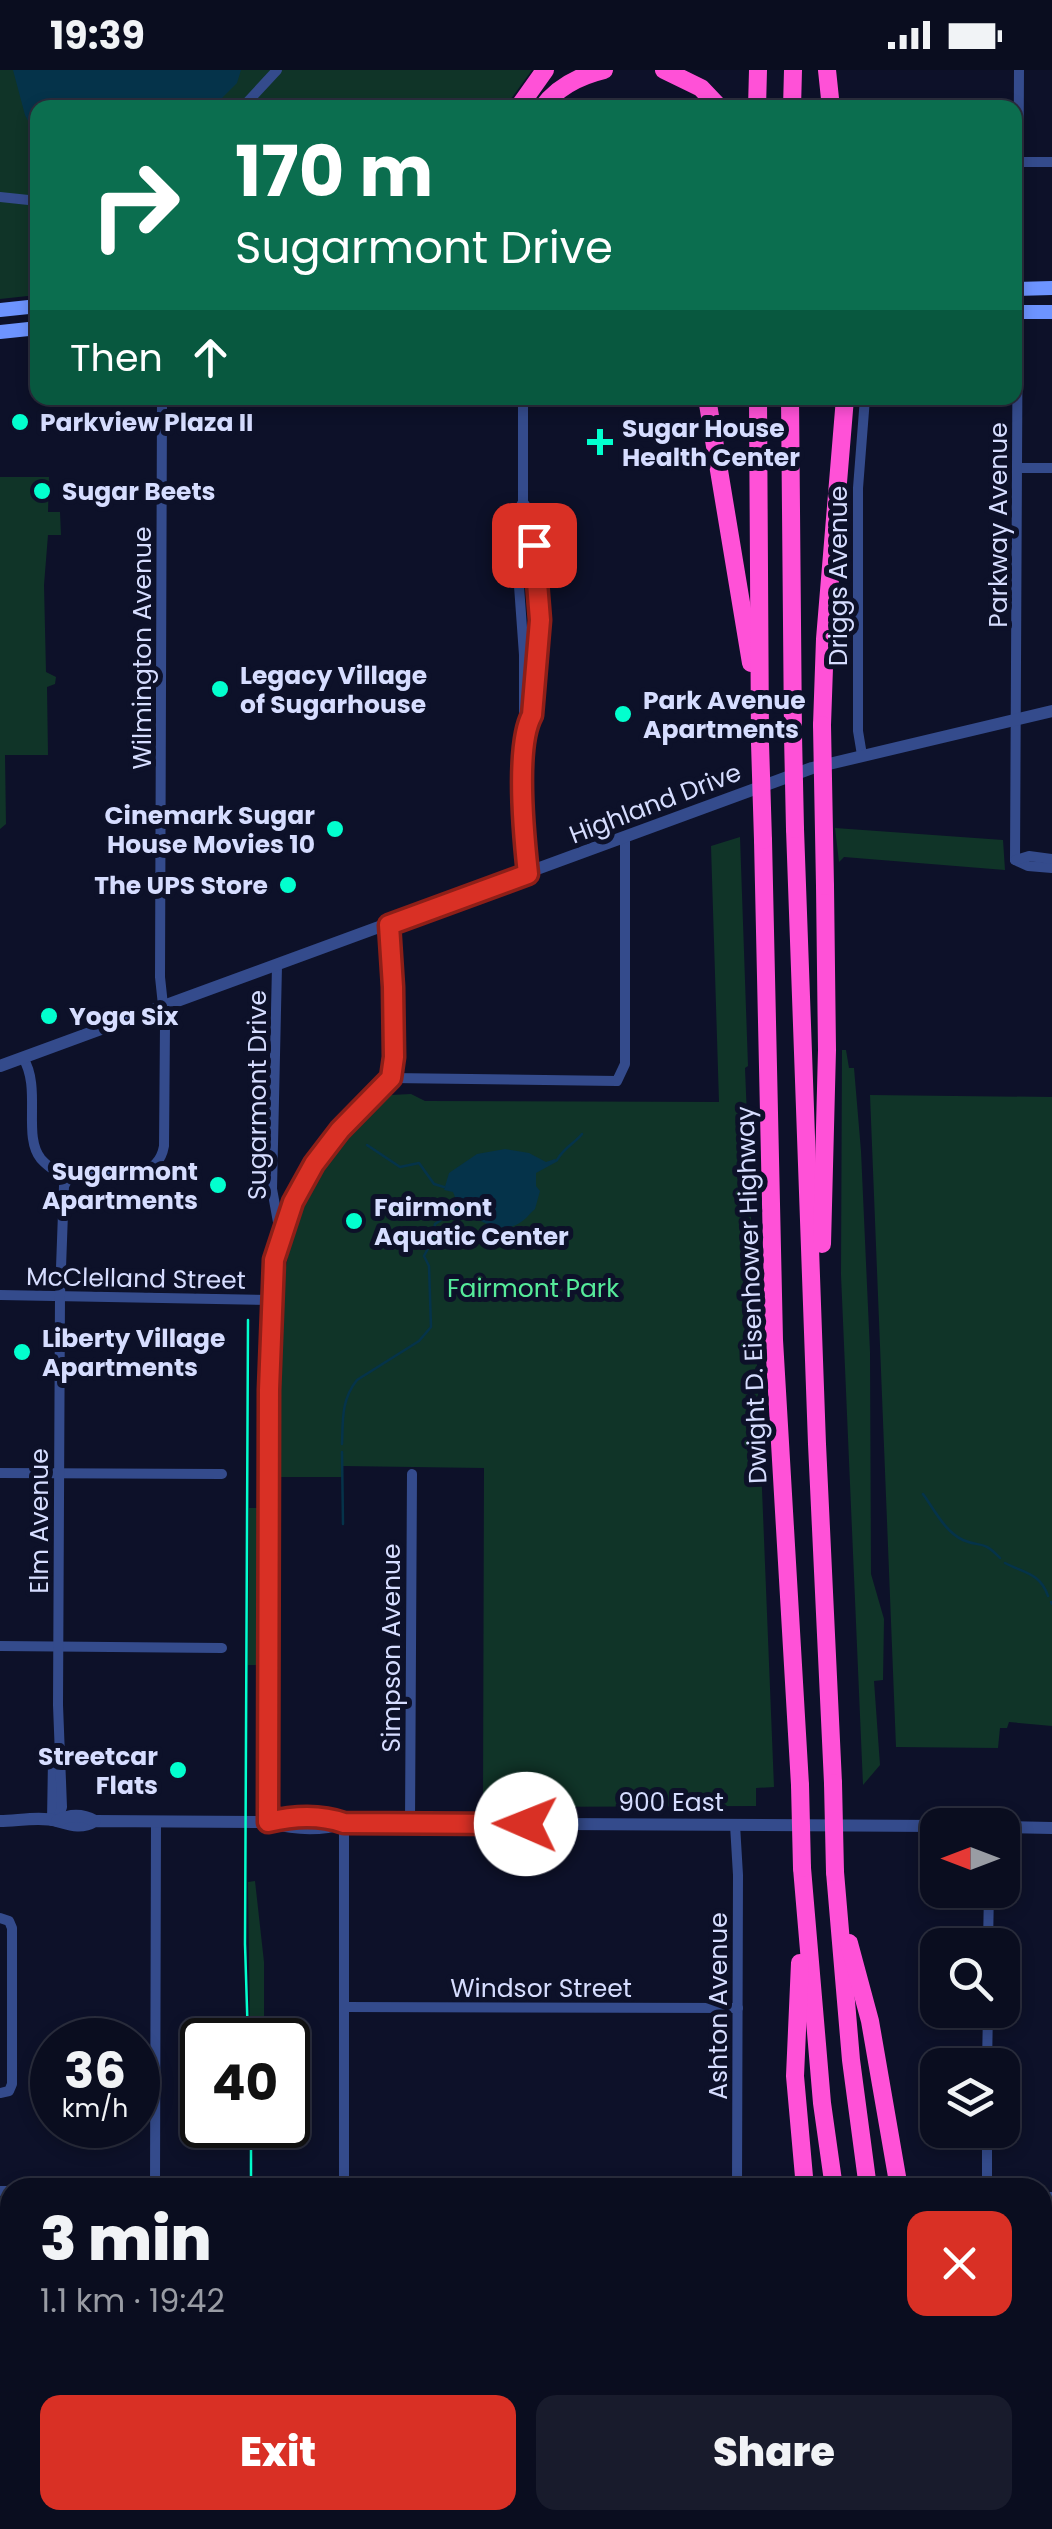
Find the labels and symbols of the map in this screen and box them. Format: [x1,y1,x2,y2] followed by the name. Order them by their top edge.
[40,405,253,440] place label: Parkview Plaza II
[9,411,31,433] marker: Parkview Plaza II
[622,411,800,475] place label: Sugar House Health Center
[981,422,1016,628] street label: Parkway Avenue
[587,429,613,455] marker: Sugar House Health Center
[62,474,216,509] place label: Sugar Beets
[31,480,53,502] marker: Sugar Beets
[821,486,856,666] street label: Driggs Avenue
[492,503,577,588] pin
[125,526,160,770] street label: Wilmington Avenue
[240,658,427,722] place label: Legacy Village of Sugarhouse
[209,678,231,700] marker: Legacy Village of Sugarhouse
[643,683,806,747] place label: Park Avenue Apartments
[612,703,634,725] marker: Park Avenue Apartments
[564,755,746,852] street label: Highland Drive
[105,798,315,862] place label: Cinemark Sugar House Movies 10
[324,818,346,840] marker: Cinemark Sugar House Movies 10
[94,868,268,903] place label: The UPS Store
[277,874,299,896] marker: The UPS Store
[240,990,275,1200] street label: Sugarmont Drive
[69,999,179,1034] place label: Yoga Six
[38,1005,60,1027] marker: Yoga Six
[727,1106,776,1484] street label: Dwight D. Eisenhower Highway
[42,1154,198,1218] place label: Sugarmont Apartments
[207,1174,229,1196] marker: Sugarmont Apartments
[374,1190,569,1254] place label: Fairmont Aquatic Center
[343,1210,365,1232] marker: Fairmont Aquatic Center
[26,1259,246,1298] street label: McClelland Street
[447,1271,619,1306] park label: Fairmont Park
[42,1321,225,1385] place label: Liberty Village Apartments
[11,1341,33,1363] marker: Liberty Village Apartments
[22,1448,57,1594] street label: Elm Avenue
[374,1543,409,1753] street label: Simpson Avenue
[38,1739,158,1803] place label: Streetcar Flats
[167,1759,189,1781] marker: Streetcar Flats
[474,1772,578,1876] position arrow
[618,1785,724,1820] street label: 900 East
[920,1808,1020,1908] north arrow
[701,1912,736,2100] street label: Ashton Avenue
[450,1971,632,2006] street label: Windsor Street
[180,2018,310,2148] speed limit sign: 40

